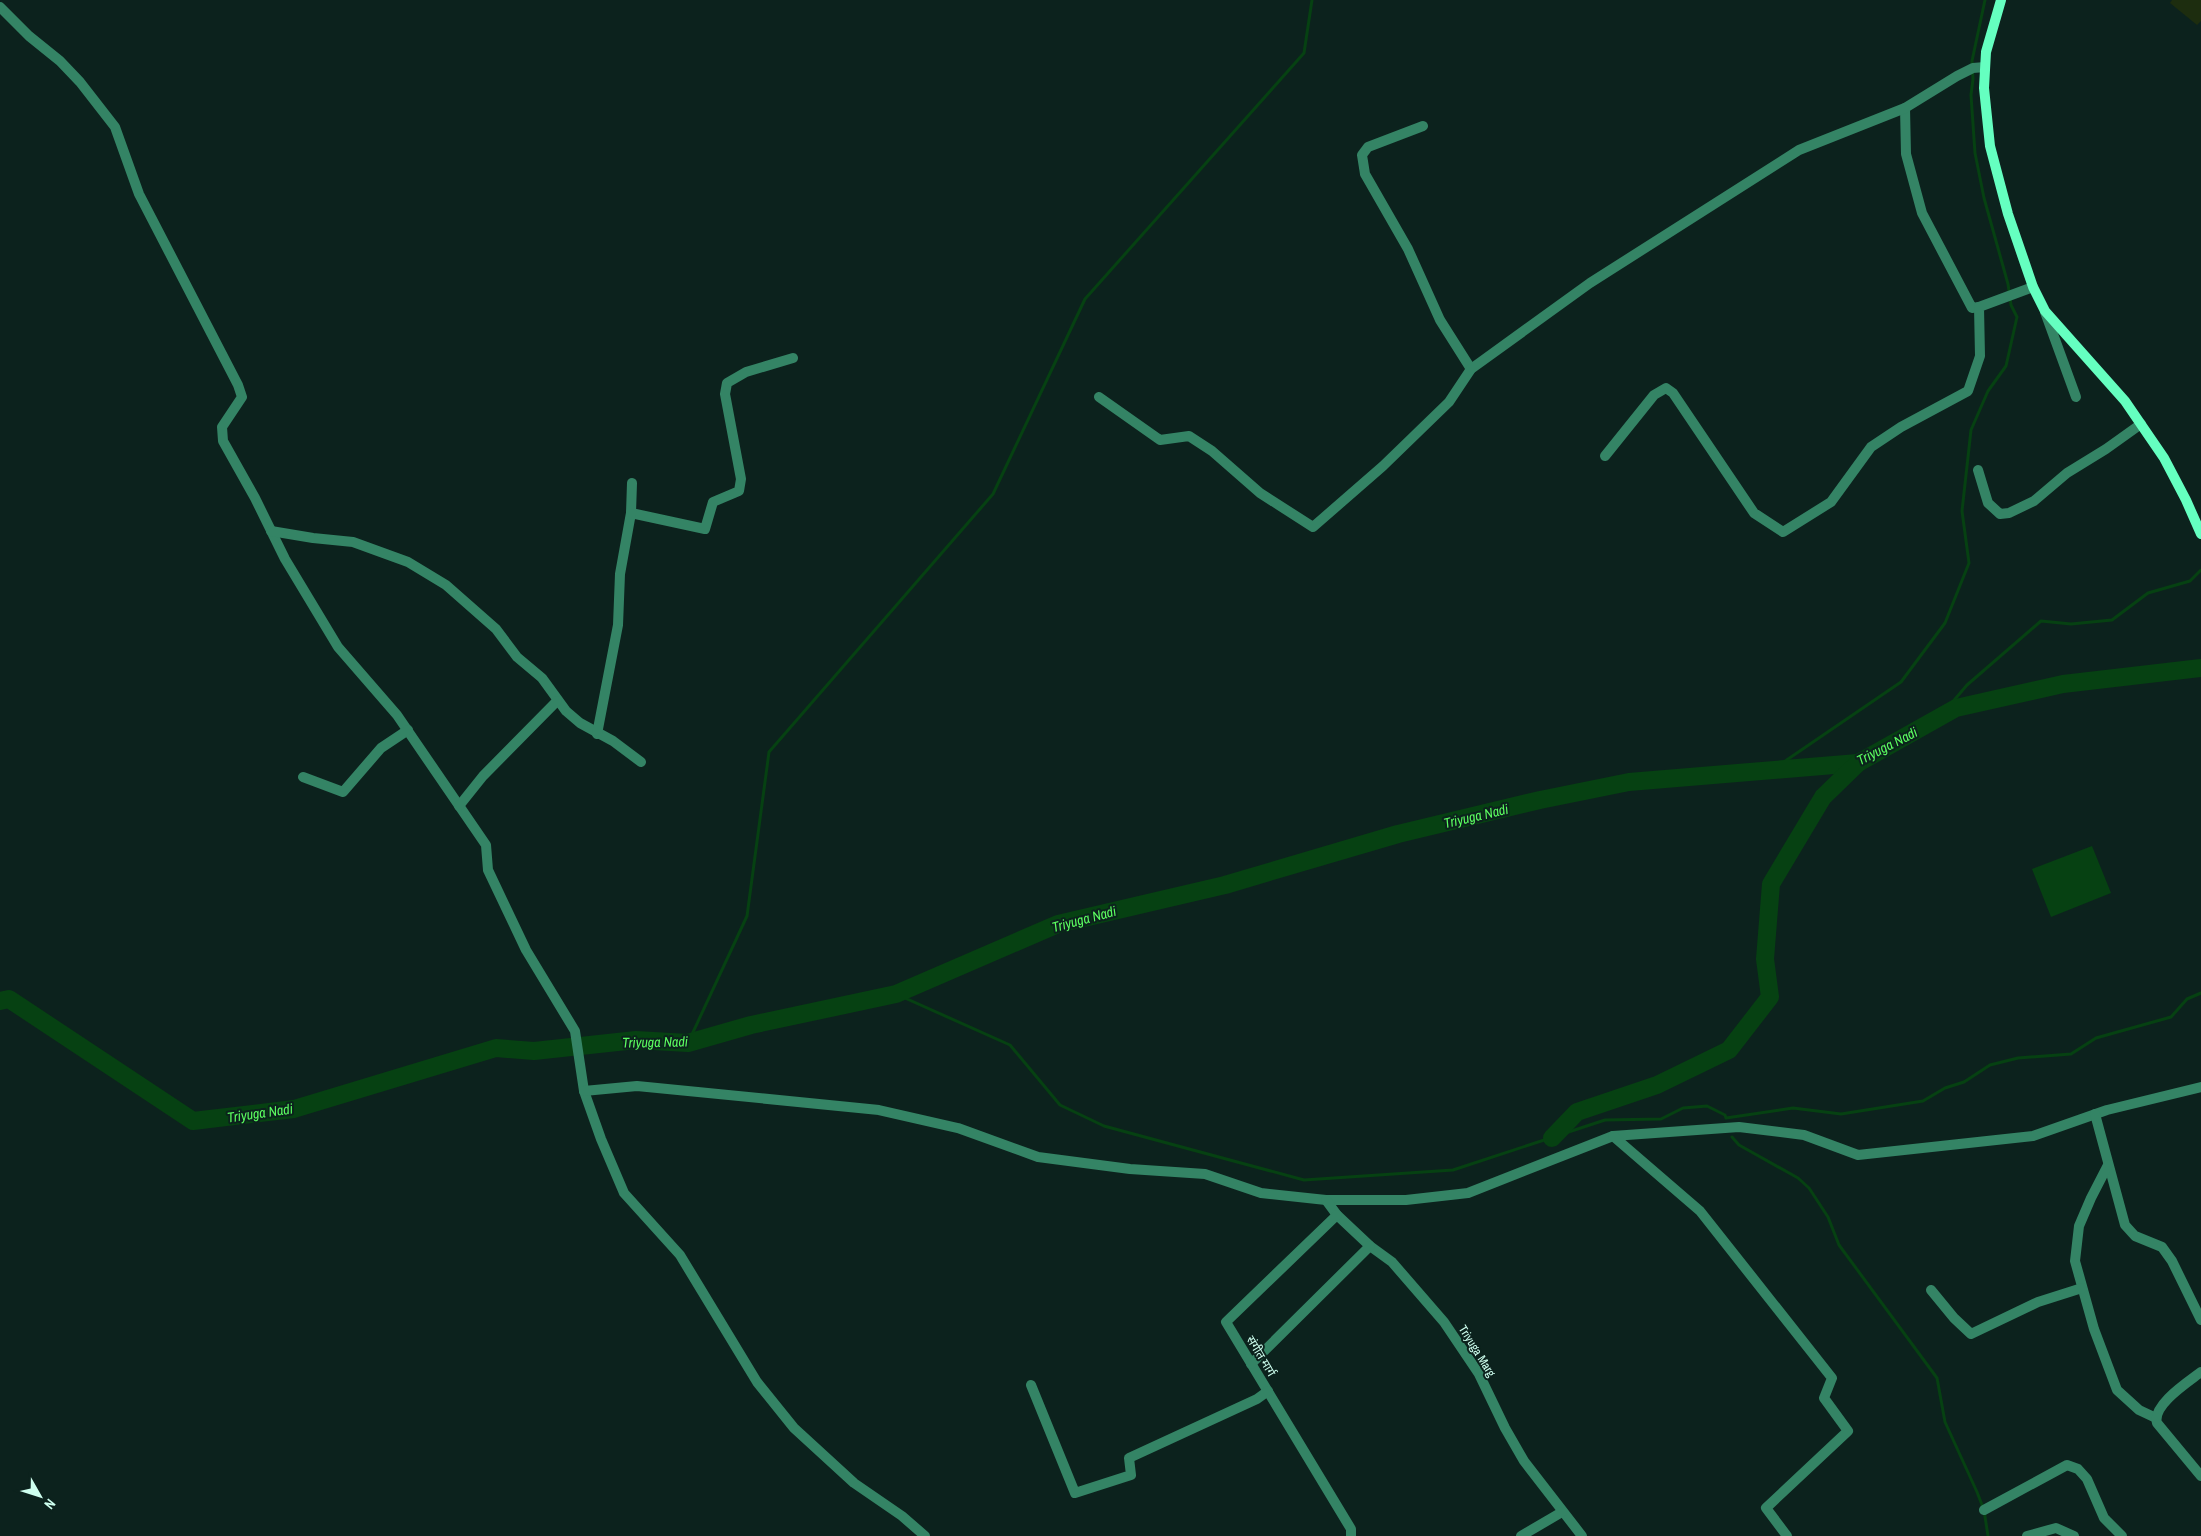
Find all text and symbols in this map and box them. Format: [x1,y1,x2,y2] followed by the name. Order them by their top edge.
[1854,723,1921,769] water label: Triyuga Nadi
[1442,800,1511,832] water label: Triyuga Nadi
[1050,902,1119,936] water label: Triyuga Nadi
[622,1032,689,1052] water label: Triyuga Nadi
[226,1099,295,1126] water label: Triyuga Nadi
[1455,1322,1499,1380] street label: Triyuga Marg
[1243,1333,1280,1380] street label: संगीत मार्ग
[15,1471,65,1521] north arrow
[40,1495,60,1513] text: N

